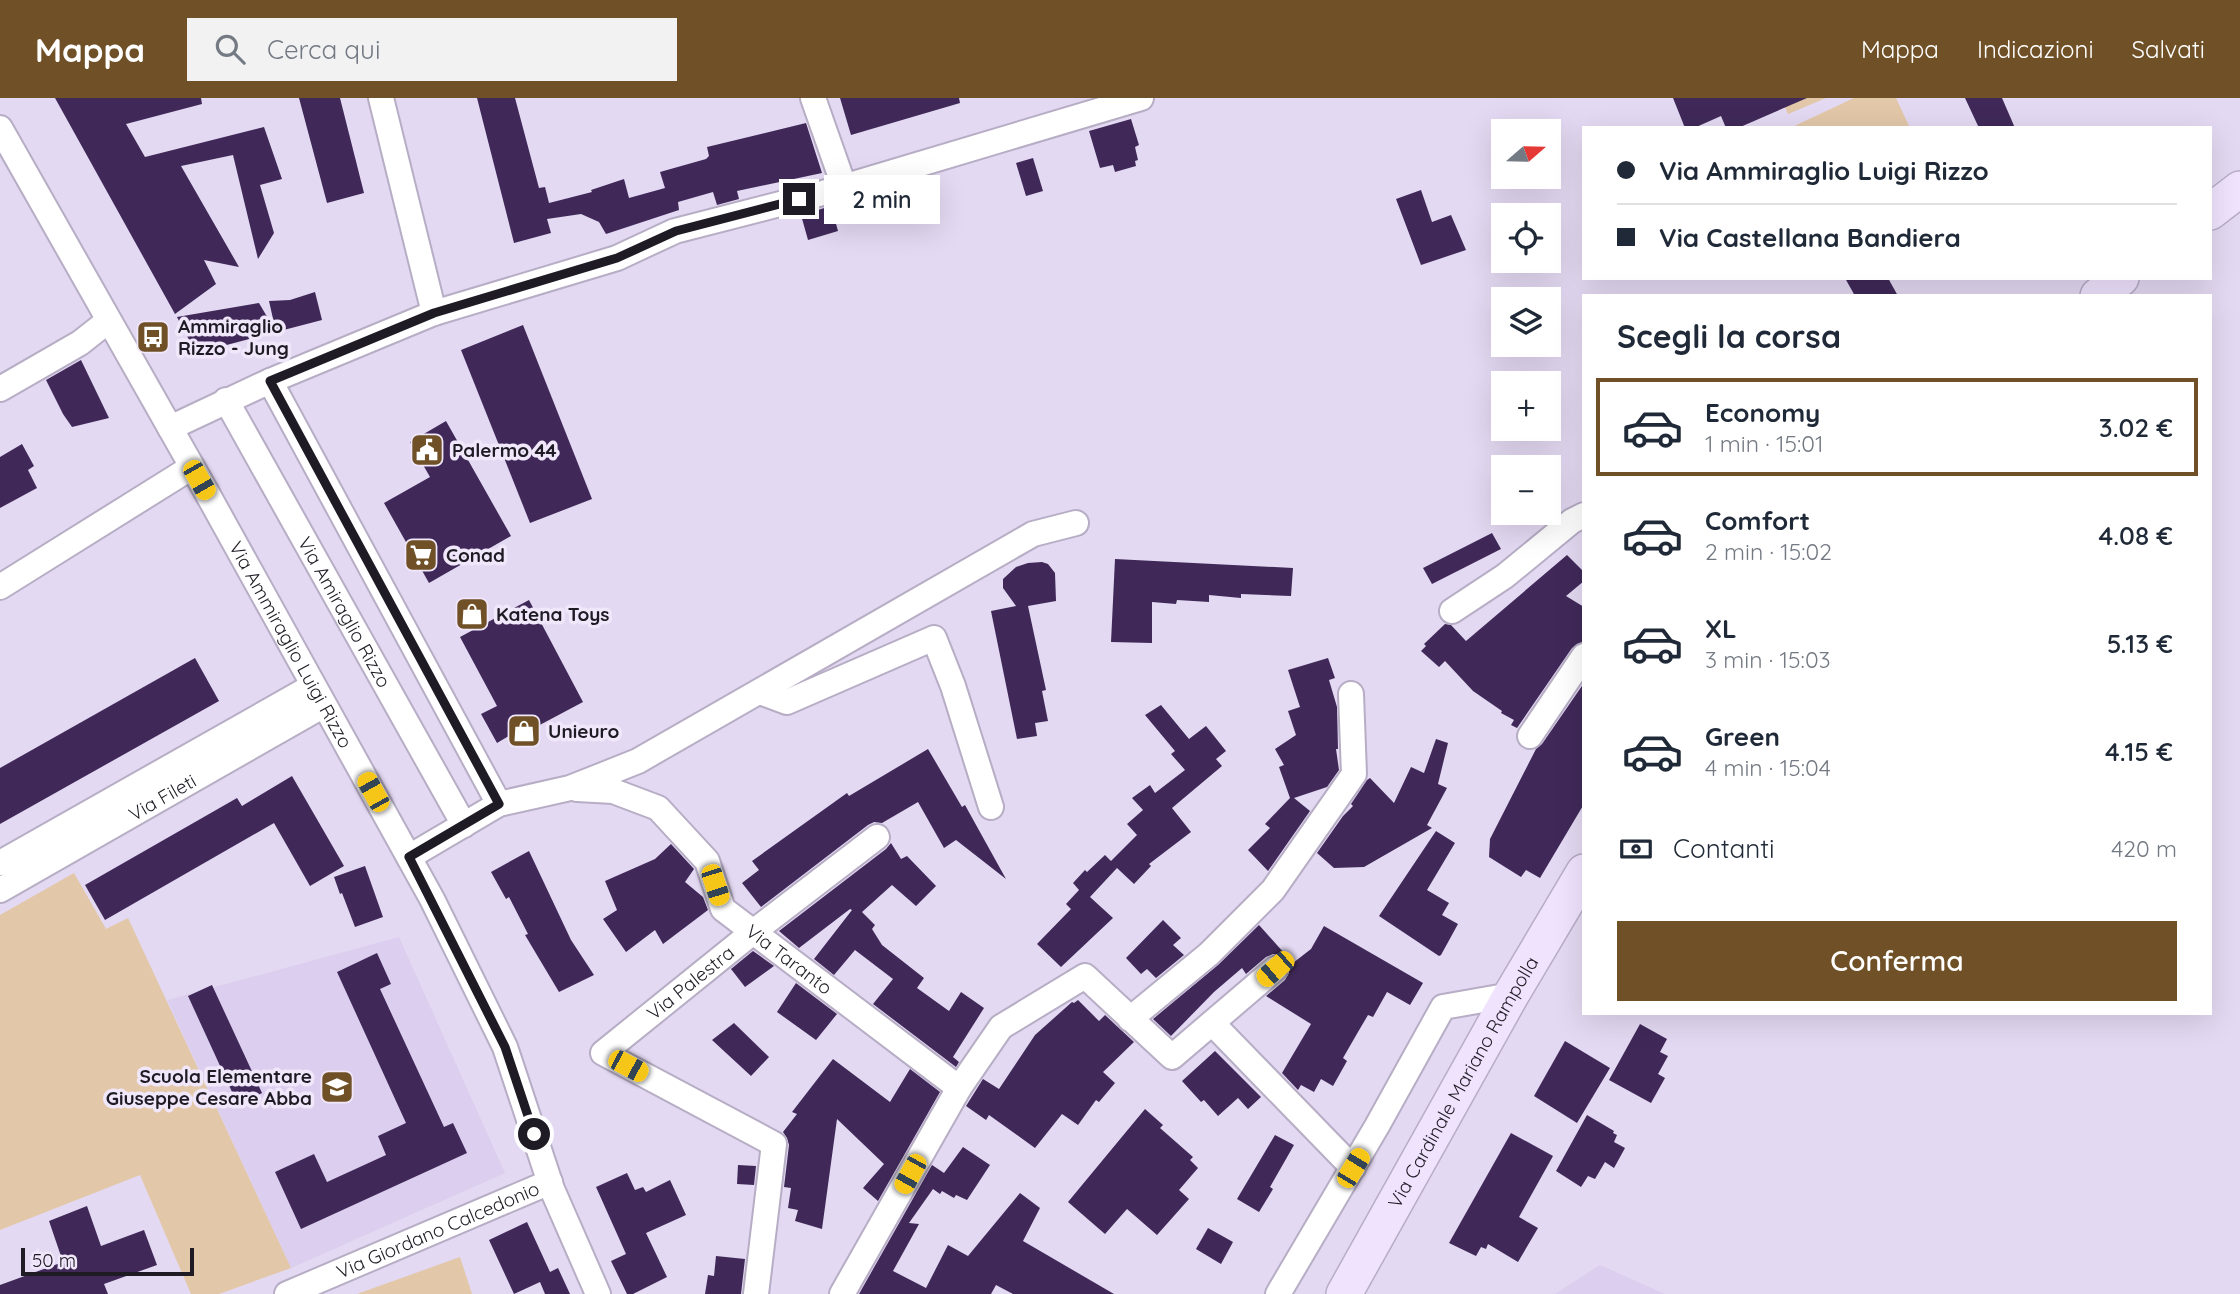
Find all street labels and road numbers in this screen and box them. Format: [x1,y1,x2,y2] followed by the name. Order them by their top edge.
[293,532,396,692] street label: Via Amiraglio Rizzo
[224,537,358,752] street label: Via Ammiraglio Luigi Rizzo
[124,769,200,826] street label: Via Fileti
[741,919,837,1000] street label: Via Taranto
[642,940,739,1025] street label: Via Palestra
[1382,952,1543,1212] street label: Via Cardinale Mariano Rampolla
[333,1176,543,1284] street label: Via Giordano Calcedonio

